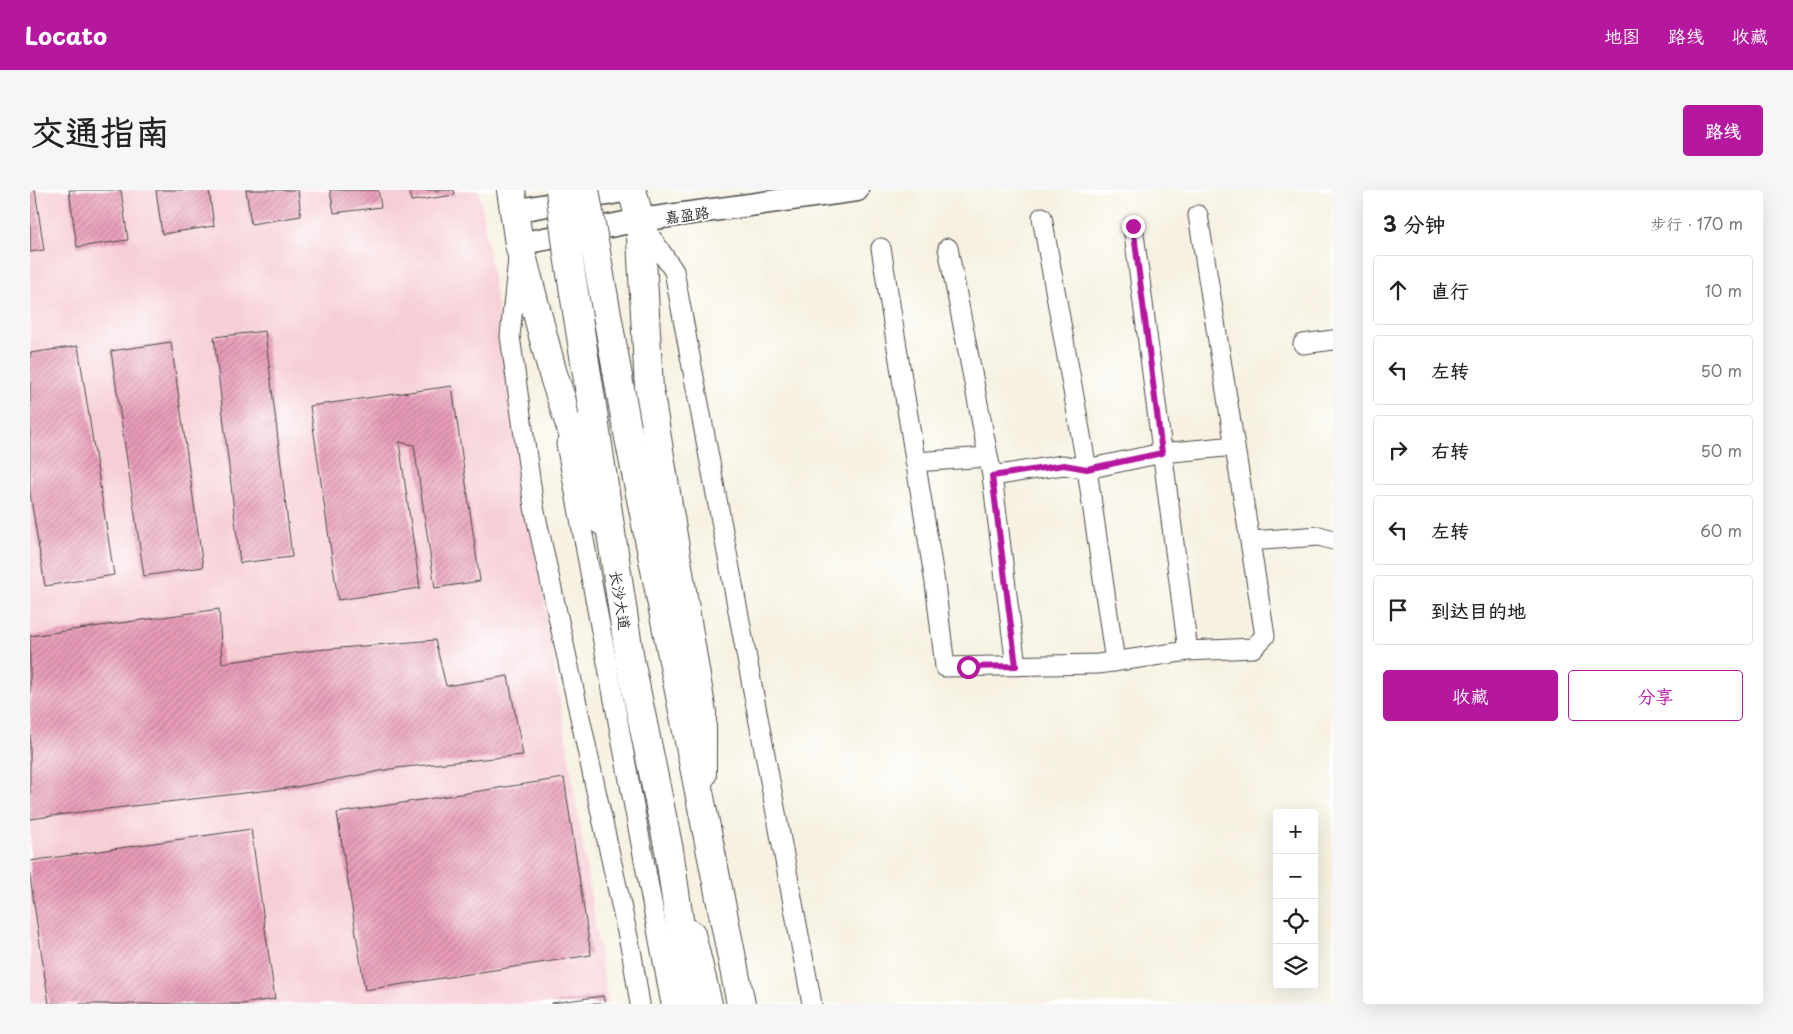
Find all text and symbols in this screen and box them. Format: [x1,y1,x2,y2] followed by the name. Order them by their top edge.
[25,17,107,53] text: Locato
[1604,22,1640,49] text: 地图
[1668,22,1704,49] text: 路线
[1732,22,1768,49] text: 收藏
[30,104,170,157] text: 交通指南
[1683,105,1763,156] button: 路线
[663,199,711,229] street label: 嘉盈路
[1383,207,1446,239] text: 3 分钟
[1651,211,1743,235] text: 步行 · 170 m
[1122,215,1145,238] route end
[1384,276,1412,304] icon: ahead
[1431,276,1469,304] text: 直行
[1705,278,1742,302] text: 10 m
[1384,356,1412,384] icon: left
[1431,356,1469,384] text: 左转
[1701,358,1742,382] text: 50 m
[1384,436,1412,464] icon: right
[1431,436,1469,464] text: 右转
[1701,438,1742,462] text: 50 m
[1384,516,1412,544] icon: left
[1431,516,1469,544] text: 左转
[1700,518,1742,542] text: 60 m
[605,569,637,631] street label: 长沙大道
[1384,596,1412,624] icon: arrive
[1431,596,1526,624] text: 到达目的地
[957,656,980,679] route start
[1383,670,1558,721] button: 收藏
[1568,670,1743,721] button: 分享
[1273,809,1318,989] map controls
[1273,809,1318,854] button: +
[1273,854,1318,899] button: −
[1273,899,1318,944] button: locate
[1273,944,1318,989] button: layers

